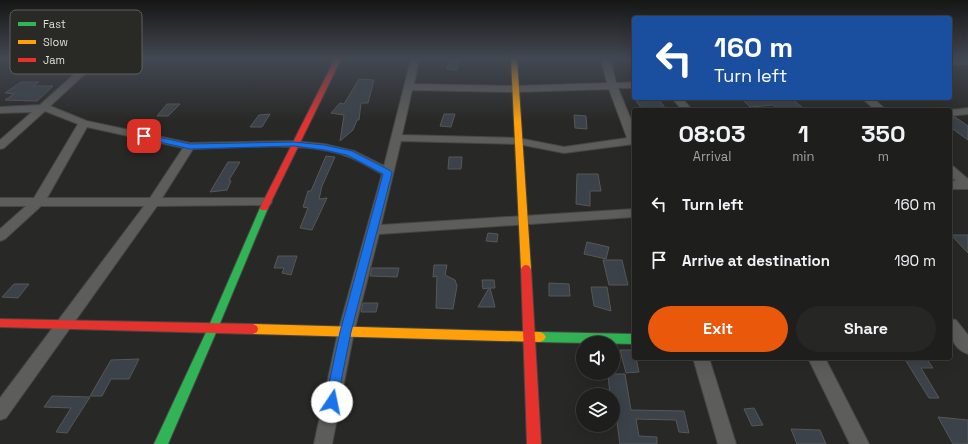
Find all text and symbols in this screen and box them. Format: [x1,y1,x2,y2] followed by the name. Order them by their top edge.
[10,10,142,74] legend
[43,17,66,31] text: Fast
[714,29,793,65] text: 160 m
[648,32,700,84] icon: left
[43,35,68,49] text: Slow
[43,53,65,67] text: Jam
[714,64,787,87] text: Turn left
[678,118,746,149] text: 08:03
[798,118,809,149] text: 1
[861,118,906,149] text: 350
[127,119,161,153] pin
[133,125,155,147] icon: arrive
[693,148,731,165] text: Arrival
[792,148,815,165] text: min
[878,148,889,165] text: m
[648,193,670,215] icon: left
[682,195,744,214] text: Turn left
[894,195,936,214] text: 160 m
[648,249,670,271] icon: arrive
[682,251,830,270] text: Arrive at destination
[894,251,936,270] text: 190 m
[648,306,788,352] button: Exit
[796,306,936,352] button: Share
[576,336,620,432] map controls
[576,336,620,380] button: sound
[311,381,353,423] position arrow
[576,388,620,432] button: layers

